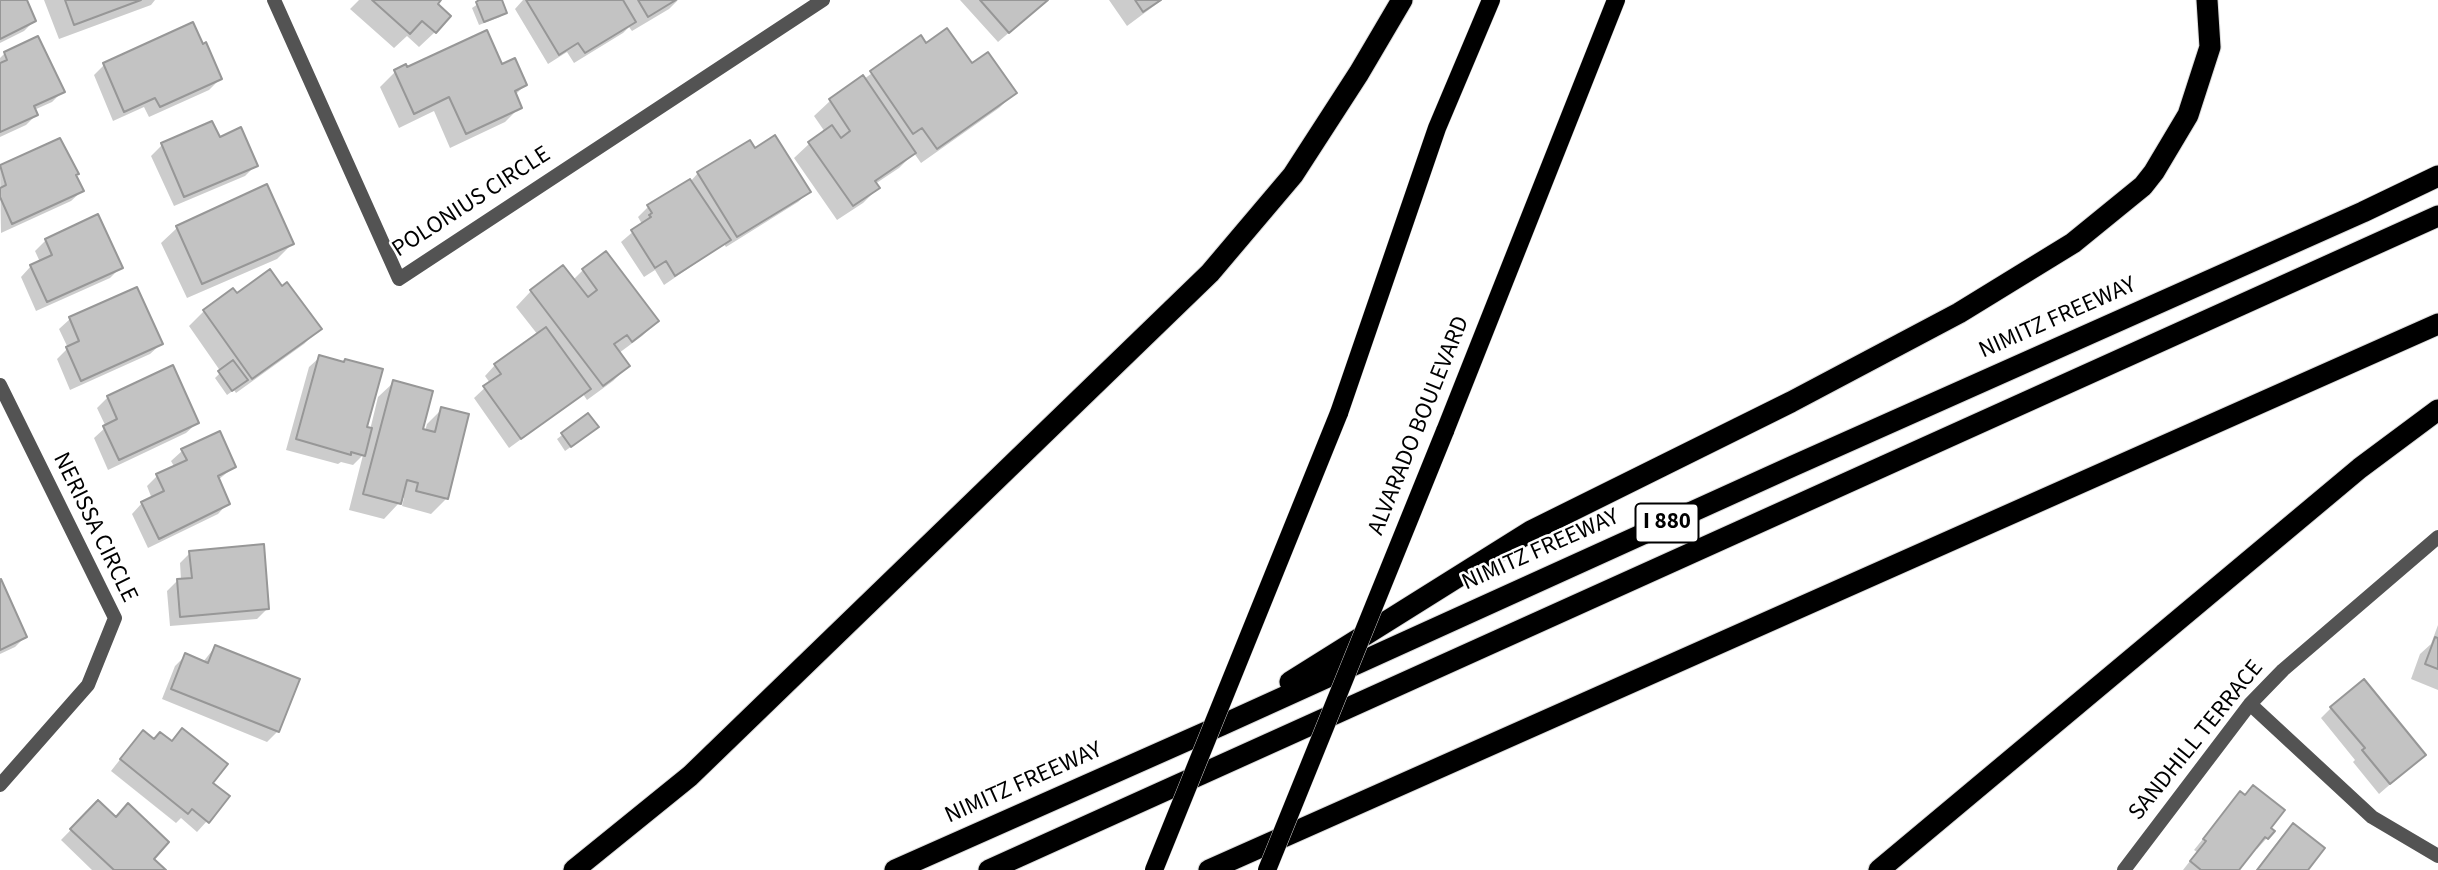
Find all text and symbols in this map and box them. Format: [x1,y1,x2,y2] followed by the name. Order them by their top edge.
[387,141,557,265] street label: POLONIUS CIRCLE
[1975,272,2141,366] street label: NIMITZ FREEWAY
[1363,312,1477,540] street label: ALVARADO BOULEVARD
[45,448,143,608] street label: NERISSA CIRCLE
[1636,503,1698,542] road number: I 880
[1458,504,1624,598] street label: NIMITZ FREEWAY
[2123,655,2271,827] street label: SANDHILL TERRACE
[941,737,1107,831] street label: NIMITZ FREEWAY

